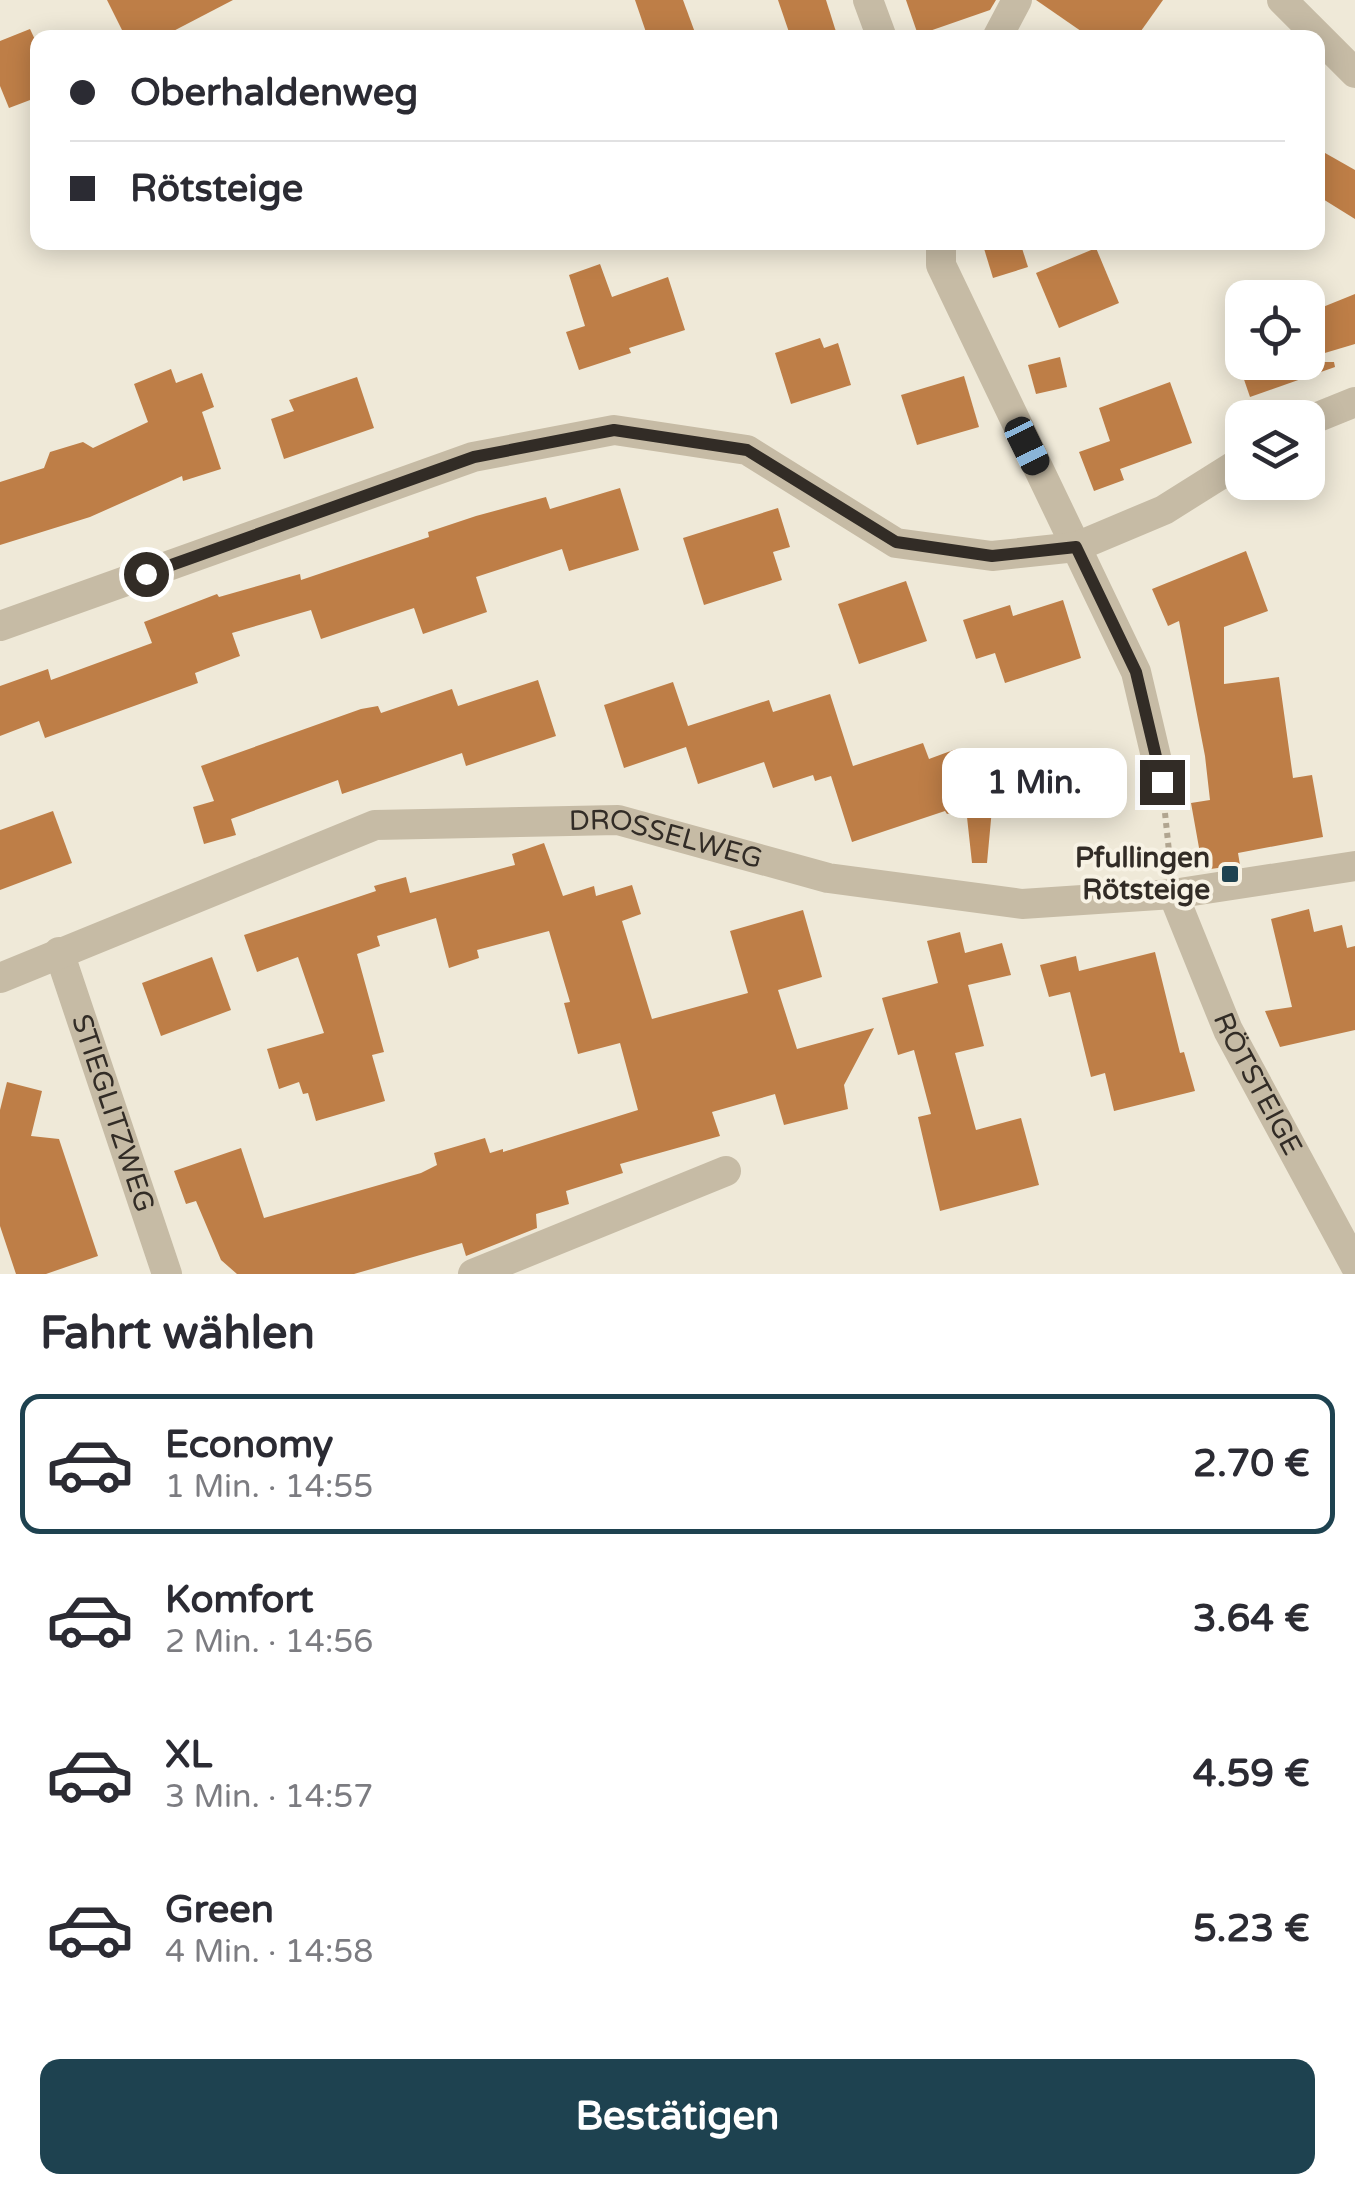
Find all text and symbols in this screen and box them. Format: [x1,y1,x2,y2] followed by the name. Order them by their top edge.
[130,70,418,116] text: Oberhaldenweg
[130,166,303,212] text: Rötsteige
[1225,280,1325,500] map controls
[1225,280,1325,380] button: locate
[1225,400,1325,500] button: layers
[1000,412,1054,480] car
[124,552,169,597] route start
[942,747,1127,817] callout: 1 Min.
[1140,760,1185,805] route end
[987,764,1082,802] text: 1 Min.
[568,801,766,876] street label: DROSSELWEG
[1075,841,1210,907] place label: Pfullingen Rötsteige
[1219,863,1241,885] marker: Pfullingen Rötsteige
[1206,1008,1309,1161] street label: RÖTSTEIGE
[64,1010,162,1216] street label: STIEGLITZWEG
[40,1307,315,1361] text: Fahrt wählen
[45,1419,135,1509] icon: car
[165,1422,333,1468] text: Economy
[1193,1441,1310,1487] text: 2.70 €
[165,1468,373,1506] text: 1 Min. · 14:55
[45,1574,135,1664] icon: car
[165,1577,314,1623] text: Komfort
[1193,1596,1310,1642] text: 3.64 €
[165,1623,373,1661] text: 2 Min. · 14:56
[45,1729,135,1819] icon: car
[165,1732,212,1778] text: XL
[1193,1751,1310,1797] text: 4.59 €
[165,1778,373,1816] text: 3 Min. · 14:57
[45,1884,135,1974] icon: car
[165,1887,274,1933] text: Green
[1193,1906,1310,1952] text: 5.23 €
[165,1933,373,1971] text: 4 Min. · 14:58
[40,2059,1315,2174] button: Bestätigen

